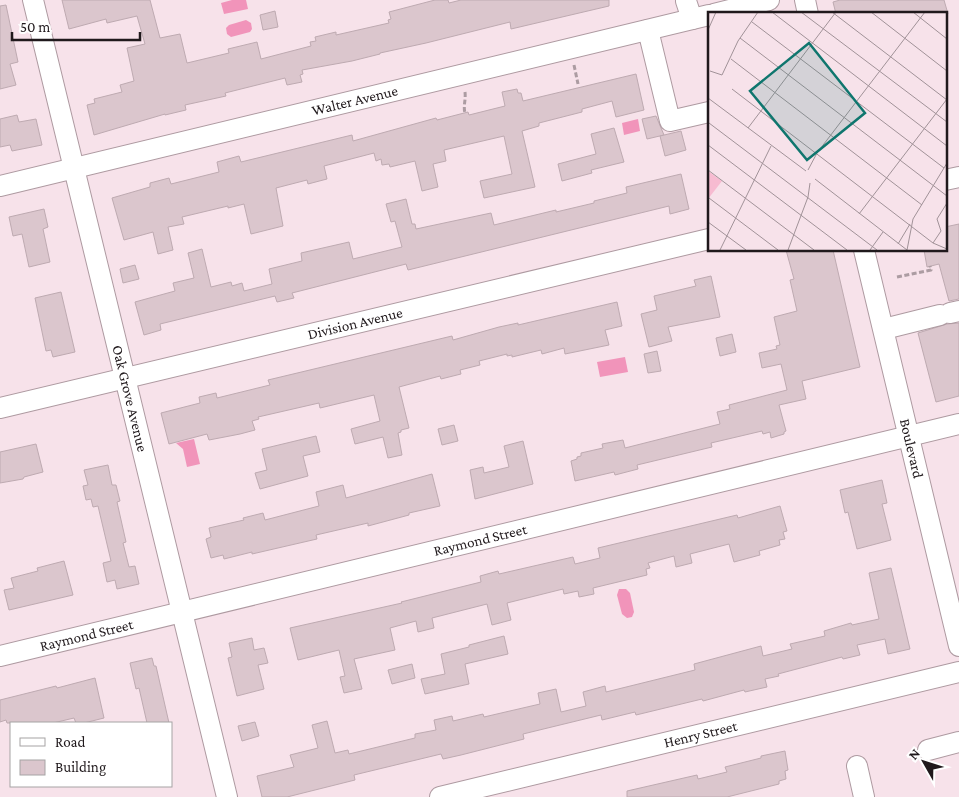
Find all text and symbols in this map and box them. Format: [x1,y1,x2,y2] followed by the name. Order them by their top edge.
[12,10,140,42] scale bar
[708,12,946,251] inset map
[20,19,50,35] text: 50 m
[310,82,400,118] street label: Walter Avenue
[306,304,405,342] street label: Division Avenue
[109,343,151,454] street label: Oak Grove Avenue
[897,417,926,480] street label: Boulevard
[432,521,529,559] street label: Raymond Street
[38,616,136,654] street label: Raymond Street
[662,717,740,751] street label: Henry Street
[10,722,172,787] legend
[55,734,86,750] text: Road
[899,737,949,787] north arrow
[905,745,923,763] text: N
[55,759,106,776] text: Building

